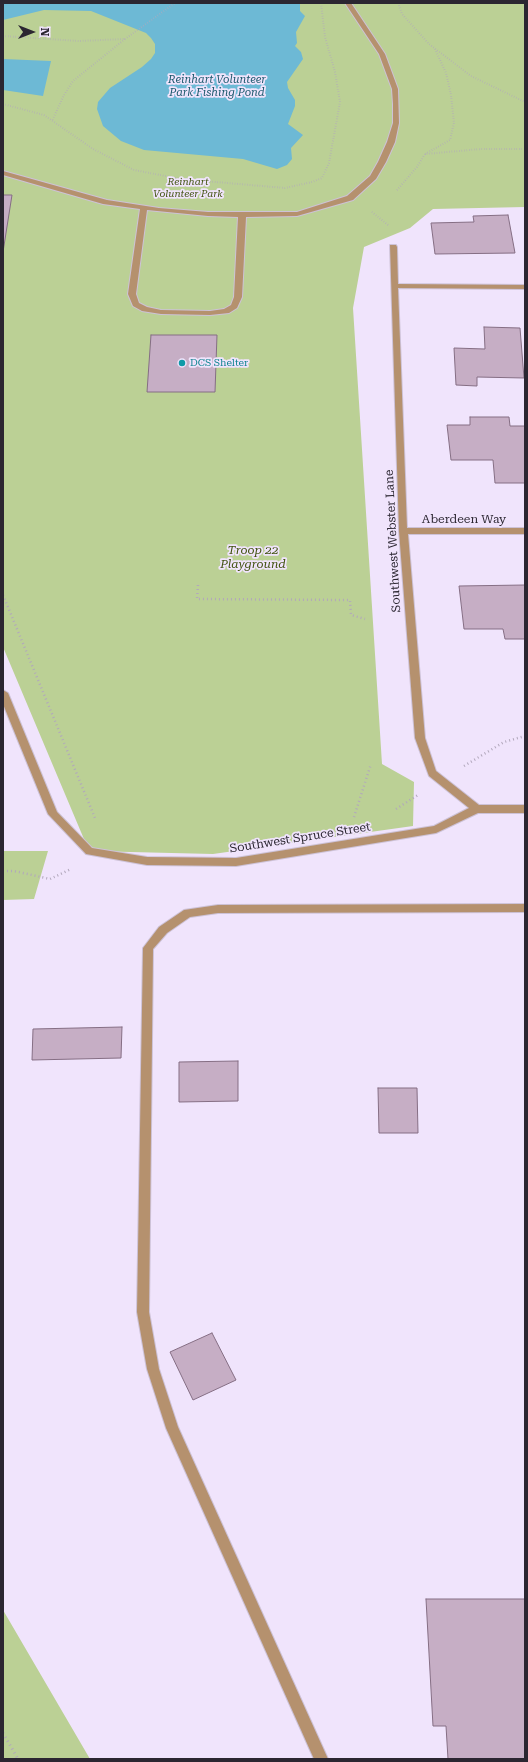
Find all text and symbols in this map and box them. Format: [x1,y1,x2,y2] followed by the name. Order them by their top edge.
[12,12,52,52] north arrow
[38,28,51,36] text: N
[168,73,266,99] water label: Reinhart Volunteer Park Fishing Pond
[153,176,223,200] park label: Reinhart Volunteer Park
[190,357,248,369] place label: DCS Shelter
[177,358,187,368] marker: DCS Shelter
[382,469,404,613] street label: Southwest Webster Lane
[422,512,506,526] street label: Aberdeen Way
[220,543,286,571] park label: Troop 22 Playground
[228,820,372,856] street label: Southwest Spruce Street

